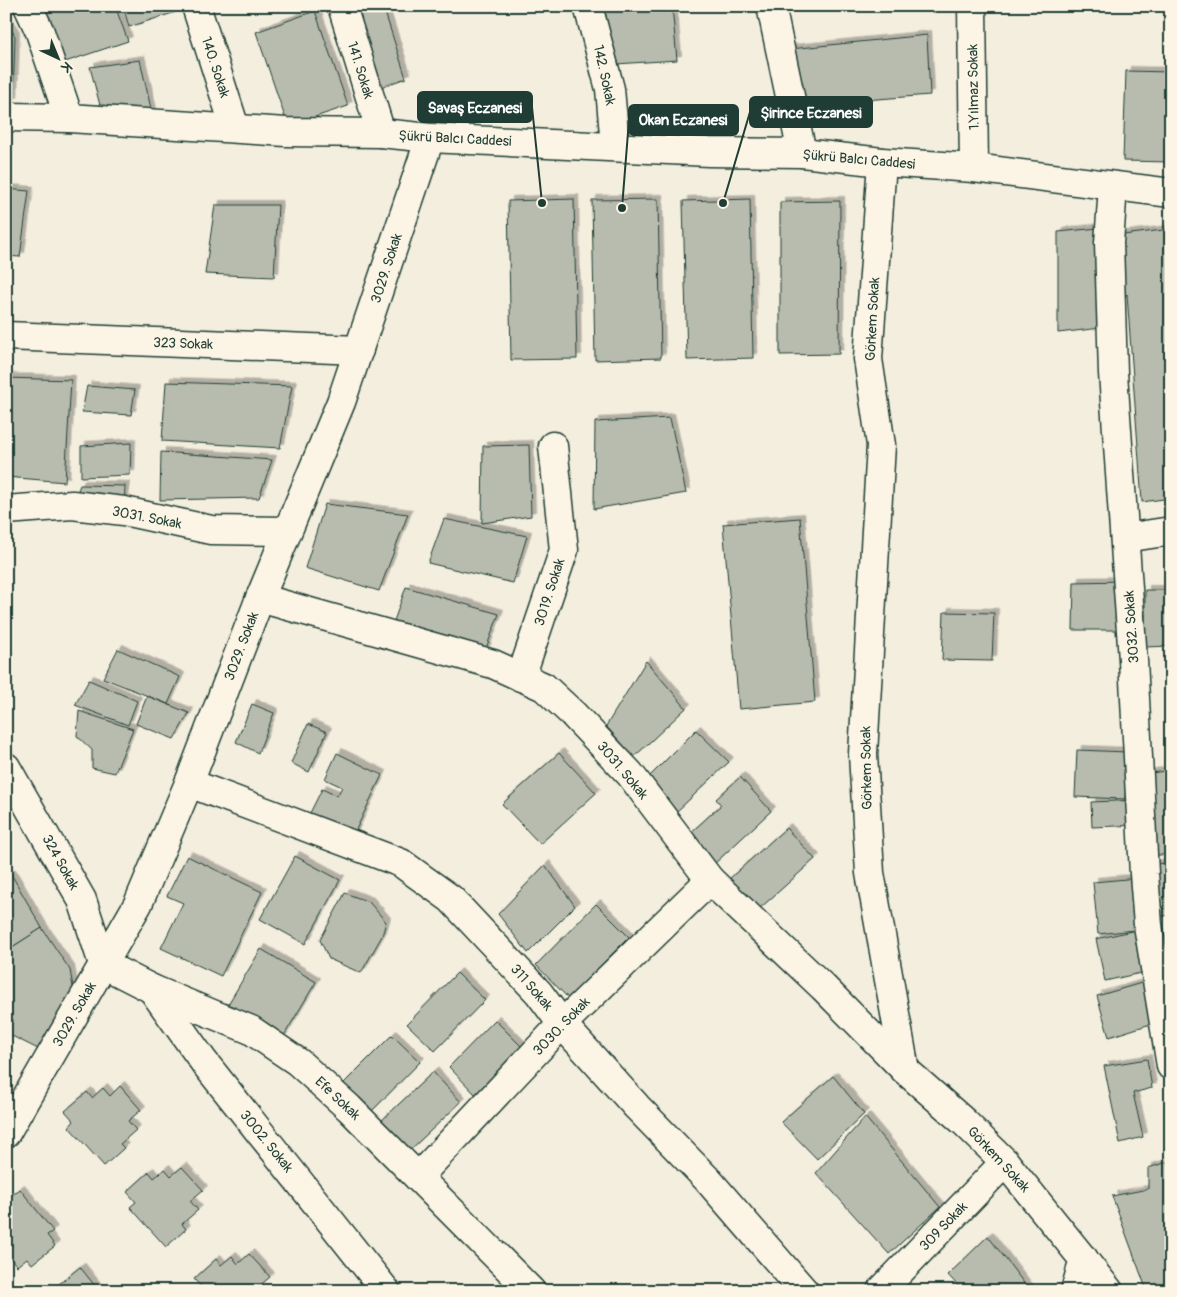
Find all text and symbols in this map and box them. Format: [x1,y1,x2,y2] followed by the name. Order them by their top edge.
[32,32,82,82] north arrow
[198,35,233,100] street label: 140. Sokak
[344,39,377,101] street label: 141. Sokak
[590,43,619,107] street label: 142. Sokak
[964,44,983,130] street label: 1.Yılmaz Sokak
[57,58,76,76] text: K
[418,92,532,122] callout: Savaş Eczanesi
[750,97,872,127] callout: Şirince Eczanesi
[428,99,523,118] text: Savaş Eczanesi
[760,104,862,123] text: Şirince Eczanesi
[629,105,738,135] callout: Okan Eczanesi
[638,111,728,130] text: Okan Eczanesi
[398,127,512,150] street label: Şükrü Balcı Caddesi
[802,146,916,173] street label: Şükrü Balcı Caddesi
[367,231,406,305] street label: 3029. Sokak
[862,277,883,361] street label: Görkem Sokak
[153,334,213,353] street label: 323 Sokak
[111,502,183,533] street label: 3031. Sokak
[531,556,568,628] street label: 3019. Sokak
[1120,590,1143,664] street label: 3032. Sokak
[221,609,262,683] street label: 3029. Sokak
[857,726,876,810] street label: Görkem Sokak
[593,738,652,803] street label: 3031. Sokak
[38,832,83,893] street label: 324 Sokak
[507,961,556,1014] street label: 311 Sokak
[49,979,100,1050] street label: 3029. Sokak
[529,993,594,1059] street label: 3030. Sokak
[311,1073,364,1124] street label: Efe Sokak
[236,1107,297,1176] street label: 3002. Sokak
[964,1123,1034,1196] street label: Görkem Sokak
[916,1198,971,1254] street label: 309 Sokak

